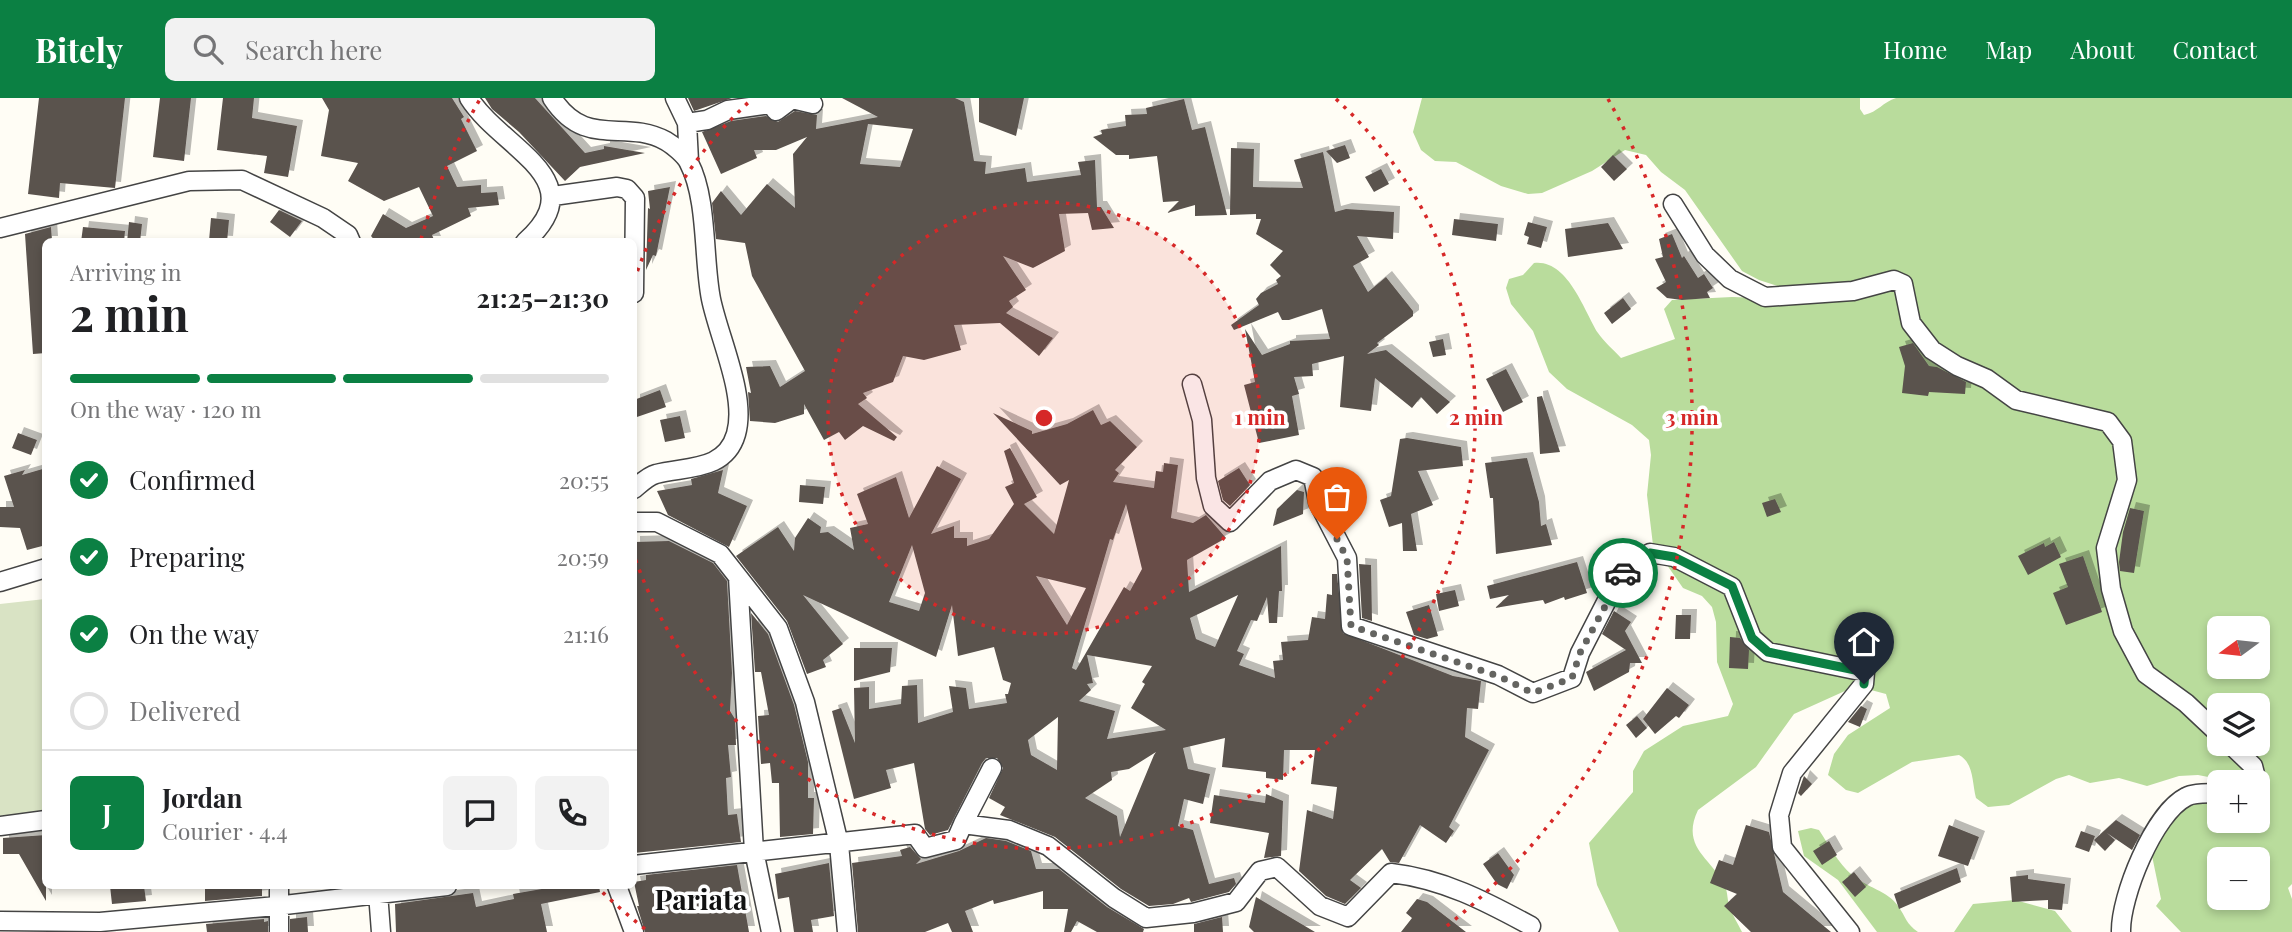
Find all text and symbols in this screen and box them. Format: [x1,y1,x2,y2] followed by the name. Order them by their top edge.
[165,18,655,81] search box
[35,27,123,71] text: Bitely
[189,30,227,68] icon: search
[245,32,383,67] text: Search here
[1883,33,1947,65] text: Home
[1985,33,2032,65] text: Map
[2070,33,2134,65] text: About
[2172,33,2257,65] text: Contact
[70,256,182,287] text: Arriving in
[476,280,609,315] text: 21:25–21:30
[70,282,189,344] text: 2 min
[70,393,262,424] text: On the way · 120 m
[1234,402,1286,430] text: 1 min
[1449,402,1503,430] text: 2 min
[1665,402,1719,430] text: 3 min
[1032,406,1056,430] centre of rings
[70,461,108,499] icon: check
[129,462,256,497] text: Confirmed
[559,464,609,495] text: 20:55
[1307,467,1367,539] pin
[1318,478,1356,516] icon: bag
[70,538,108,576] icon: check
[1588,538,1658,608] courier
[129,539,245,574] text: Preparing
[557,541,609,572] text: 20:59
[1604,554,1642,592] icon: car
[1834,612,1894,684] pin
[70,615,108,653] icon: check
[129,616,259,651] text: On the way
[2207,616,2270,679] north arrow
[2207,616,2270,910] map controls
[563,618,609,649] text: 21:16
[1845,623,1883,661] icon: home
[129,693,241,728] text: Delivered
[2207,693,2270,756] button: layers
[2207,770,2270,833] button: +
[443,776,517,850] button: chat
[535,776,609,850] button: phone
[162,780,242,815] text: Jordan
[102,796,112,831] text: J
[162,815,288,846] text: Courier · 4.4
[2207,847,2270,910] button: −
[655,880,748,917] district label: Pariata

